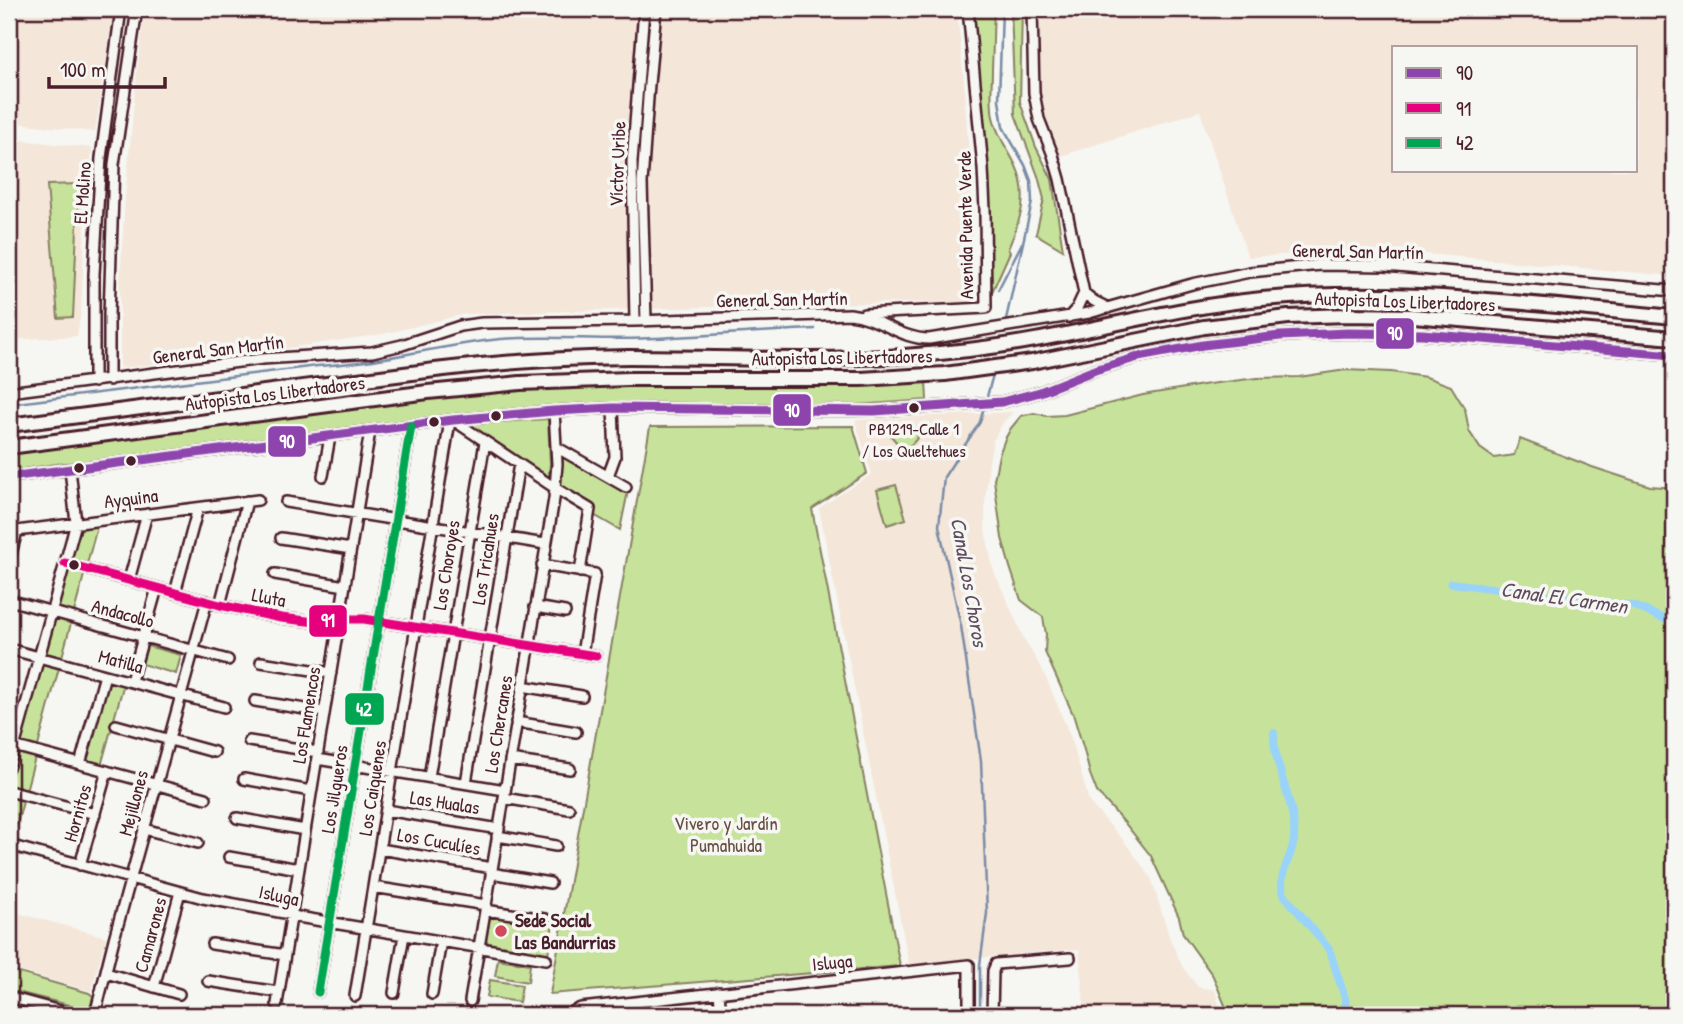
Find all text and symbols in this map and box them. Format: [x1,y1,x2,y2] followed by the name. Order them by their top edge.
[49,46,164,90] scale bar
[1392,46,1638,172] legend
[60,55,106,84] text: 100 m
[1456,58,1473,87] text: 90
[1456,94,1471,123] text: 91
[603,120,632,207] street label: Víctor Uribe
[1456,128,1474,157] text: 42
[951,150,979,299] street label: Avenida Puente Verde
[67,161,97,225] street label: El Molino
[1292,237,1424,265] street label: General San Martín
[716,285,848,313] street label: General San Martín
[1314,285,1496,317] street label: Autopista Los Libertadores
[1375,317,1415,350] line badge: 90
[1387,320,1403,346] text: 90
[151,328,285,370] street label: General San Martín
[751,342,933,372] street label: Autopista Los Libertadores
[184,369,366,417] street label: Autopista Los Libertadores
[772,393,812,427] line badge: 90
[784,397,800,423] text: 90
[907,401,921,415] marker: PB1219-Calle 1 / Los Queltehues
[489,409,503,423] unlabelled marker
[427,415,441,429] unlabelled marker
[862,417,966,462] place label: PB1219-Calle 1 / Los Queltehues
[267,425,307,458] line badge: 90
[279,428,295,454] text: 90
[124,454,138,468] unlabelled marker
[72,461,86,475] unlabelled marker
[103,482,160,514] street label: Ayquina
[465,511,505,607] street label: Los Tricahues
[944,515,995,651] water label: Canal Los Choros
[426,518,466,612] street label: Los Choroyes
[67,558,81,572] unlabelled marker
[1499,574,1631,621] water label: Canal El Carmen
[250,581,289,613] street label: Lluta
[89,592,157,634] street label: Andacollo
[308,604,348,638] line badge: 91
[321,607,335,633] text: 91
[96,643,147,680] street label: Matilla
[286,665,326,765] street label: Los Flamencos
[477,674,519,774] street label: Los Chercanes
[344,692,385,726] line badge: 42
[356,696,372,722] text: 42
[352,739,392,837] street label: Los Caiquenes
[314,743,354,835] street label: Los Jilgueros
[112,767,154,839] street label: Mejillones
[56,781,98,845] street label: Hornitos
[408,784,482,820] street label: Las Hualas
[674,810,778,858] park label: Vivero y Jardín Pumahuida
[396,821,482,861] street label: Los Cuculíes
[257,878,302,912] street label: Isluga
[128,895,172,975] street label: Camarones
[515,907,616,955] place label: Sede Social Las Bandurrias
[493,923,509,939] marker: Sede Social Las Bandurrias
[811,947,854,977] street label: Isluga

